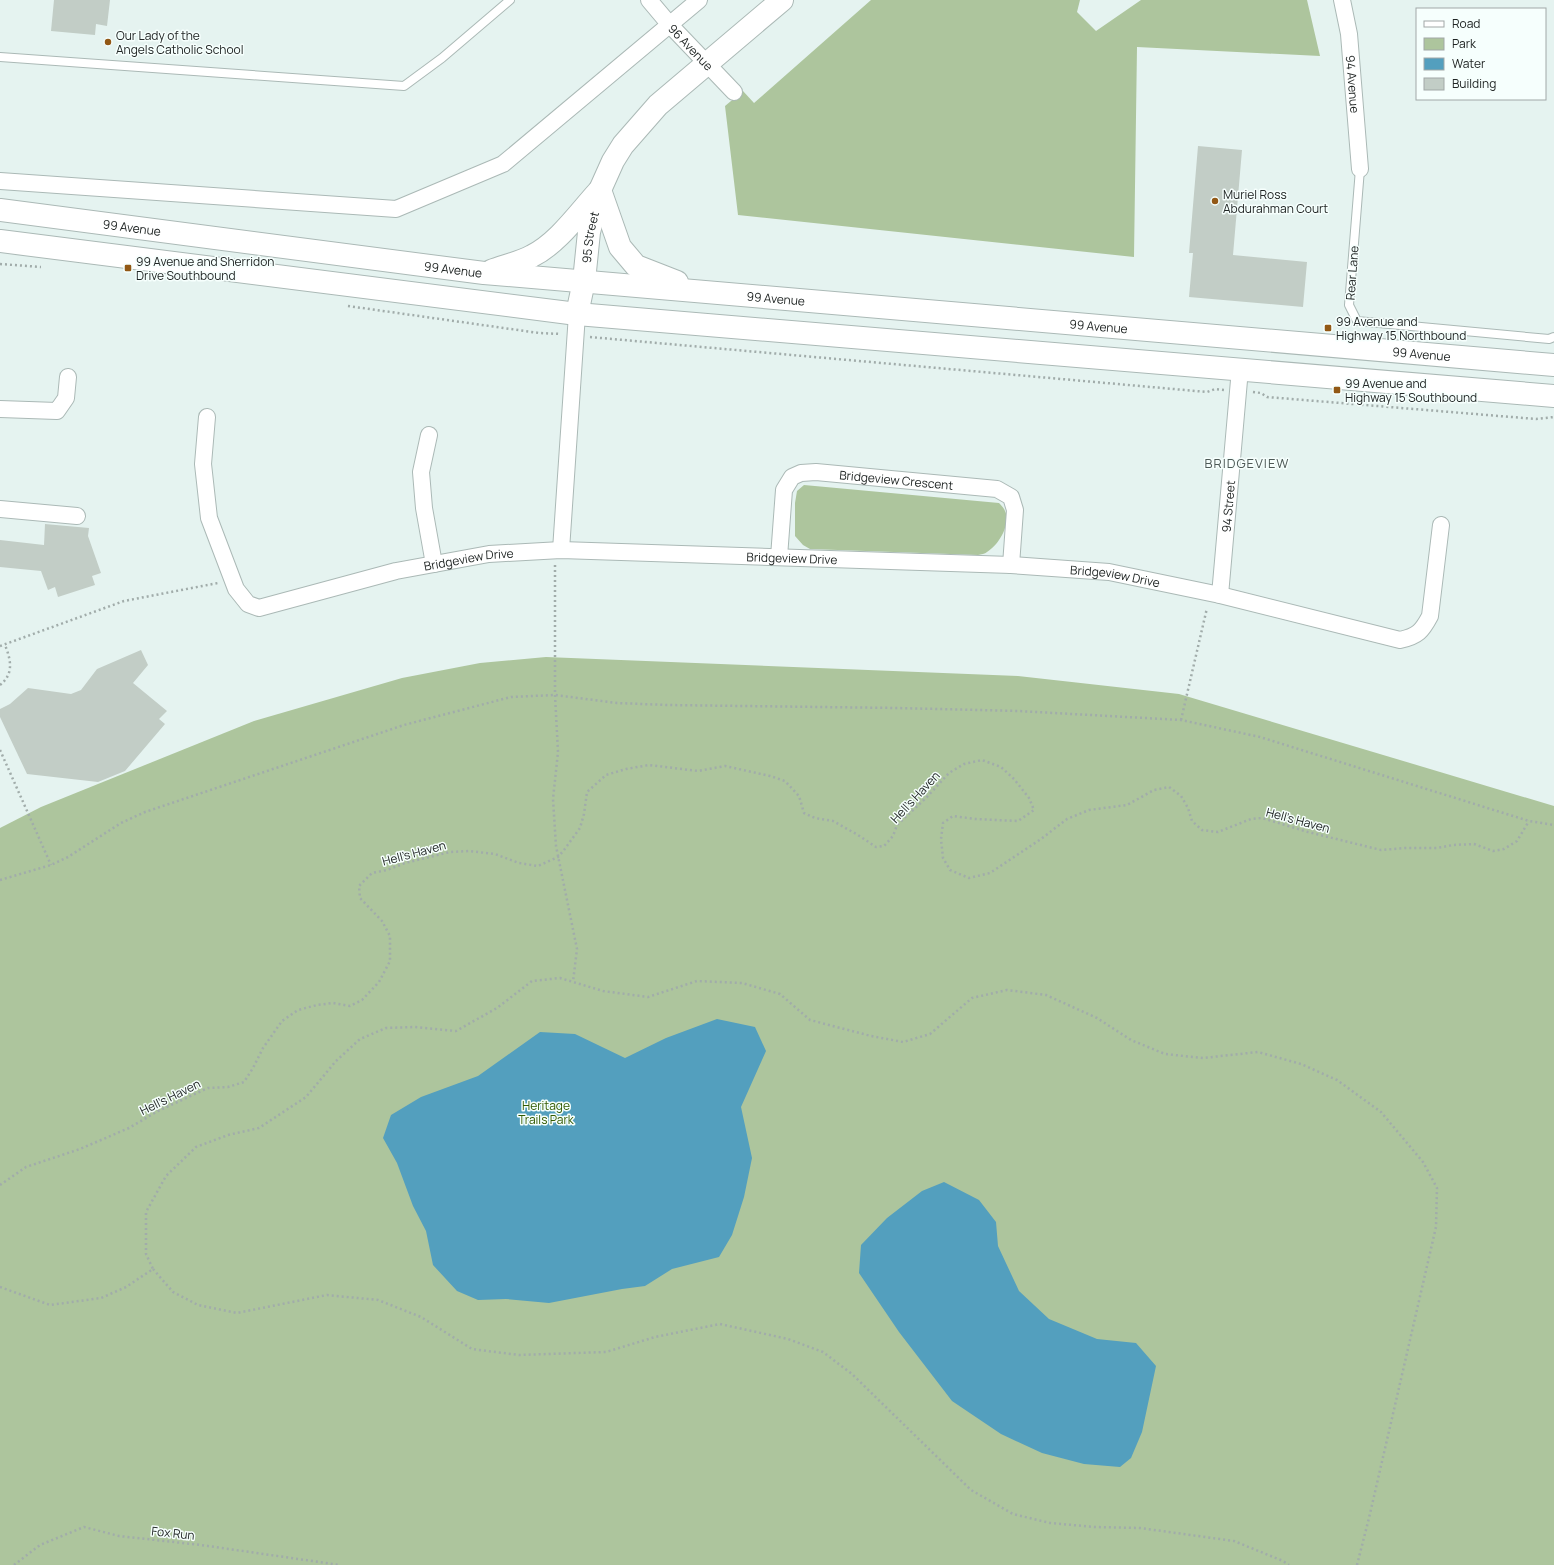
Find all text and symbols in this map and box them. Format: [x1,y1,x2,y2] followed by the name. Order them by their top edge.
[1416,8,1546,100] legend
[1452,15,1480,32] text: Road
[665,20,717,74] street label: 96 Avenue
[116,27,243,58] place label: Our Lady of the Angels Catholic School
[1452,35,1477,52] text: Park
[103,37,113,47] marker: Our Lady of the Angels Catholic School
[1342,54,1364,114] street label: 94 Avenue
[1452,55,1486,72] text: Water
[1452,75,1496,92] text: Building
[1223,186,1328,217] place label: Muriel Ross Abdurahman Court
[1210,196,1220,206] marker: Muriel Ross Abdurahman Court
[577,209,603,264] street label: 95 Street
[102,215,162,239] street label: 99 Avenue
[1342,245,1362,301] street label: Rear Lane
[136,253,274,284] place label: 99 Avenue and Sherridon Drive Southbound
[423,257,483,281] street label: 99 Avenue
[123,263,133,273] marker: 99 Avenue and Sherridon Drive Southbound
[746,287,806,309] street label: 99 Avenue
[1336,313,1466,344] place label: 99 Avenue and Highway 15 Northbound
[1069,315,1128,337] street label: 99 Avenue
[1323,323,1333,333] marker: 99 Avenue and Highway 15 Northbound
[1392,343,1451,365] street label: 99 Avenue
[1345,375,1477,406] place label: 99 Avenue and Highway 15 Southbound
[1332,385,1342,395] marker: 99 Avenue and Highway 15 Southbound
[1205,454,1289,472] district label: BRIDGEVIEW
[839,466,954,493] street label: Bridgeview Crescent
[1217,479,1239,533] street label: 94 Street
[422,544,514,574] street label: Bridgeview Drive
[746,548,838,568] street label: Bridgeview Drive
[1070,561,1162,591] street label: Bridgeview Drive
[887,767,943,827] street label: Hell's Haven
[1264,803,1332,837] street label: Hell's Haven
[380,836,448,870] street label: Hell's Haven
[137,1075,203,1119] street label: Hell's Haven
[518,1097,575,1128] park label: Heritage Trails Park
[151,1522,195,1544] street label: Fox Run

